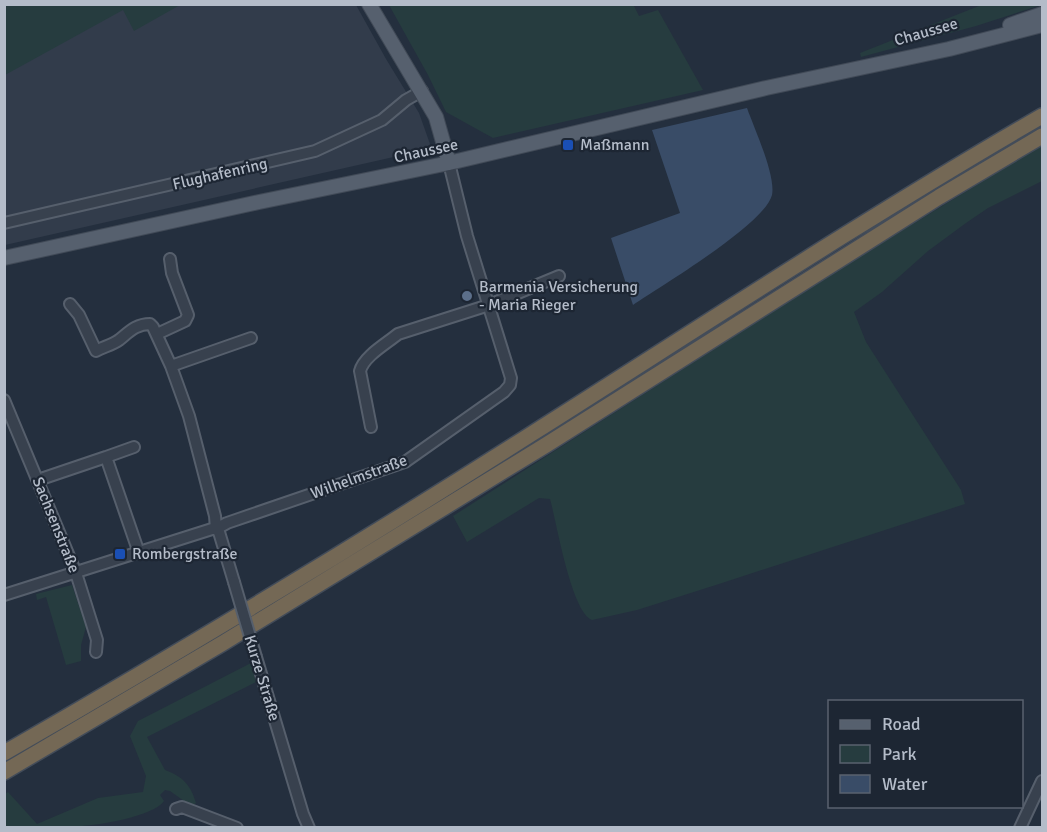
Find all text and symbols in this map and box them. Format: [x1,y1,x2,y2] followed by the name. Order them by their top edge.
[892,13,960,51] street label: Chaussee
[392,134,460,168] street label: Chaussee
[580,135,649,155] place label: Maßmann
[561,138,575,152] marker: Maßmann
[171,153,269,195] street label: Flughafenring
[479,277,638,315] place label: Barmenia Versicherung - Maria Rieger
[460,289,474,303] marker: Barmenia Versicherung - Maria Rieger
[308,450,410,504] street label: Wilhelmstraße
[28,474,84,576] street label: Sachsenstraße
[132,544,238,564] place label: Rombergstraße
[113,547,127,561] marker: Rombergstraße
[239,633,285,723] street label: Kurze Straße
[828,700,1023,808] legend
[882,713,921,735] text: Road
[882,743,917,765] text: Park
[882,773,928,795] text: Water

